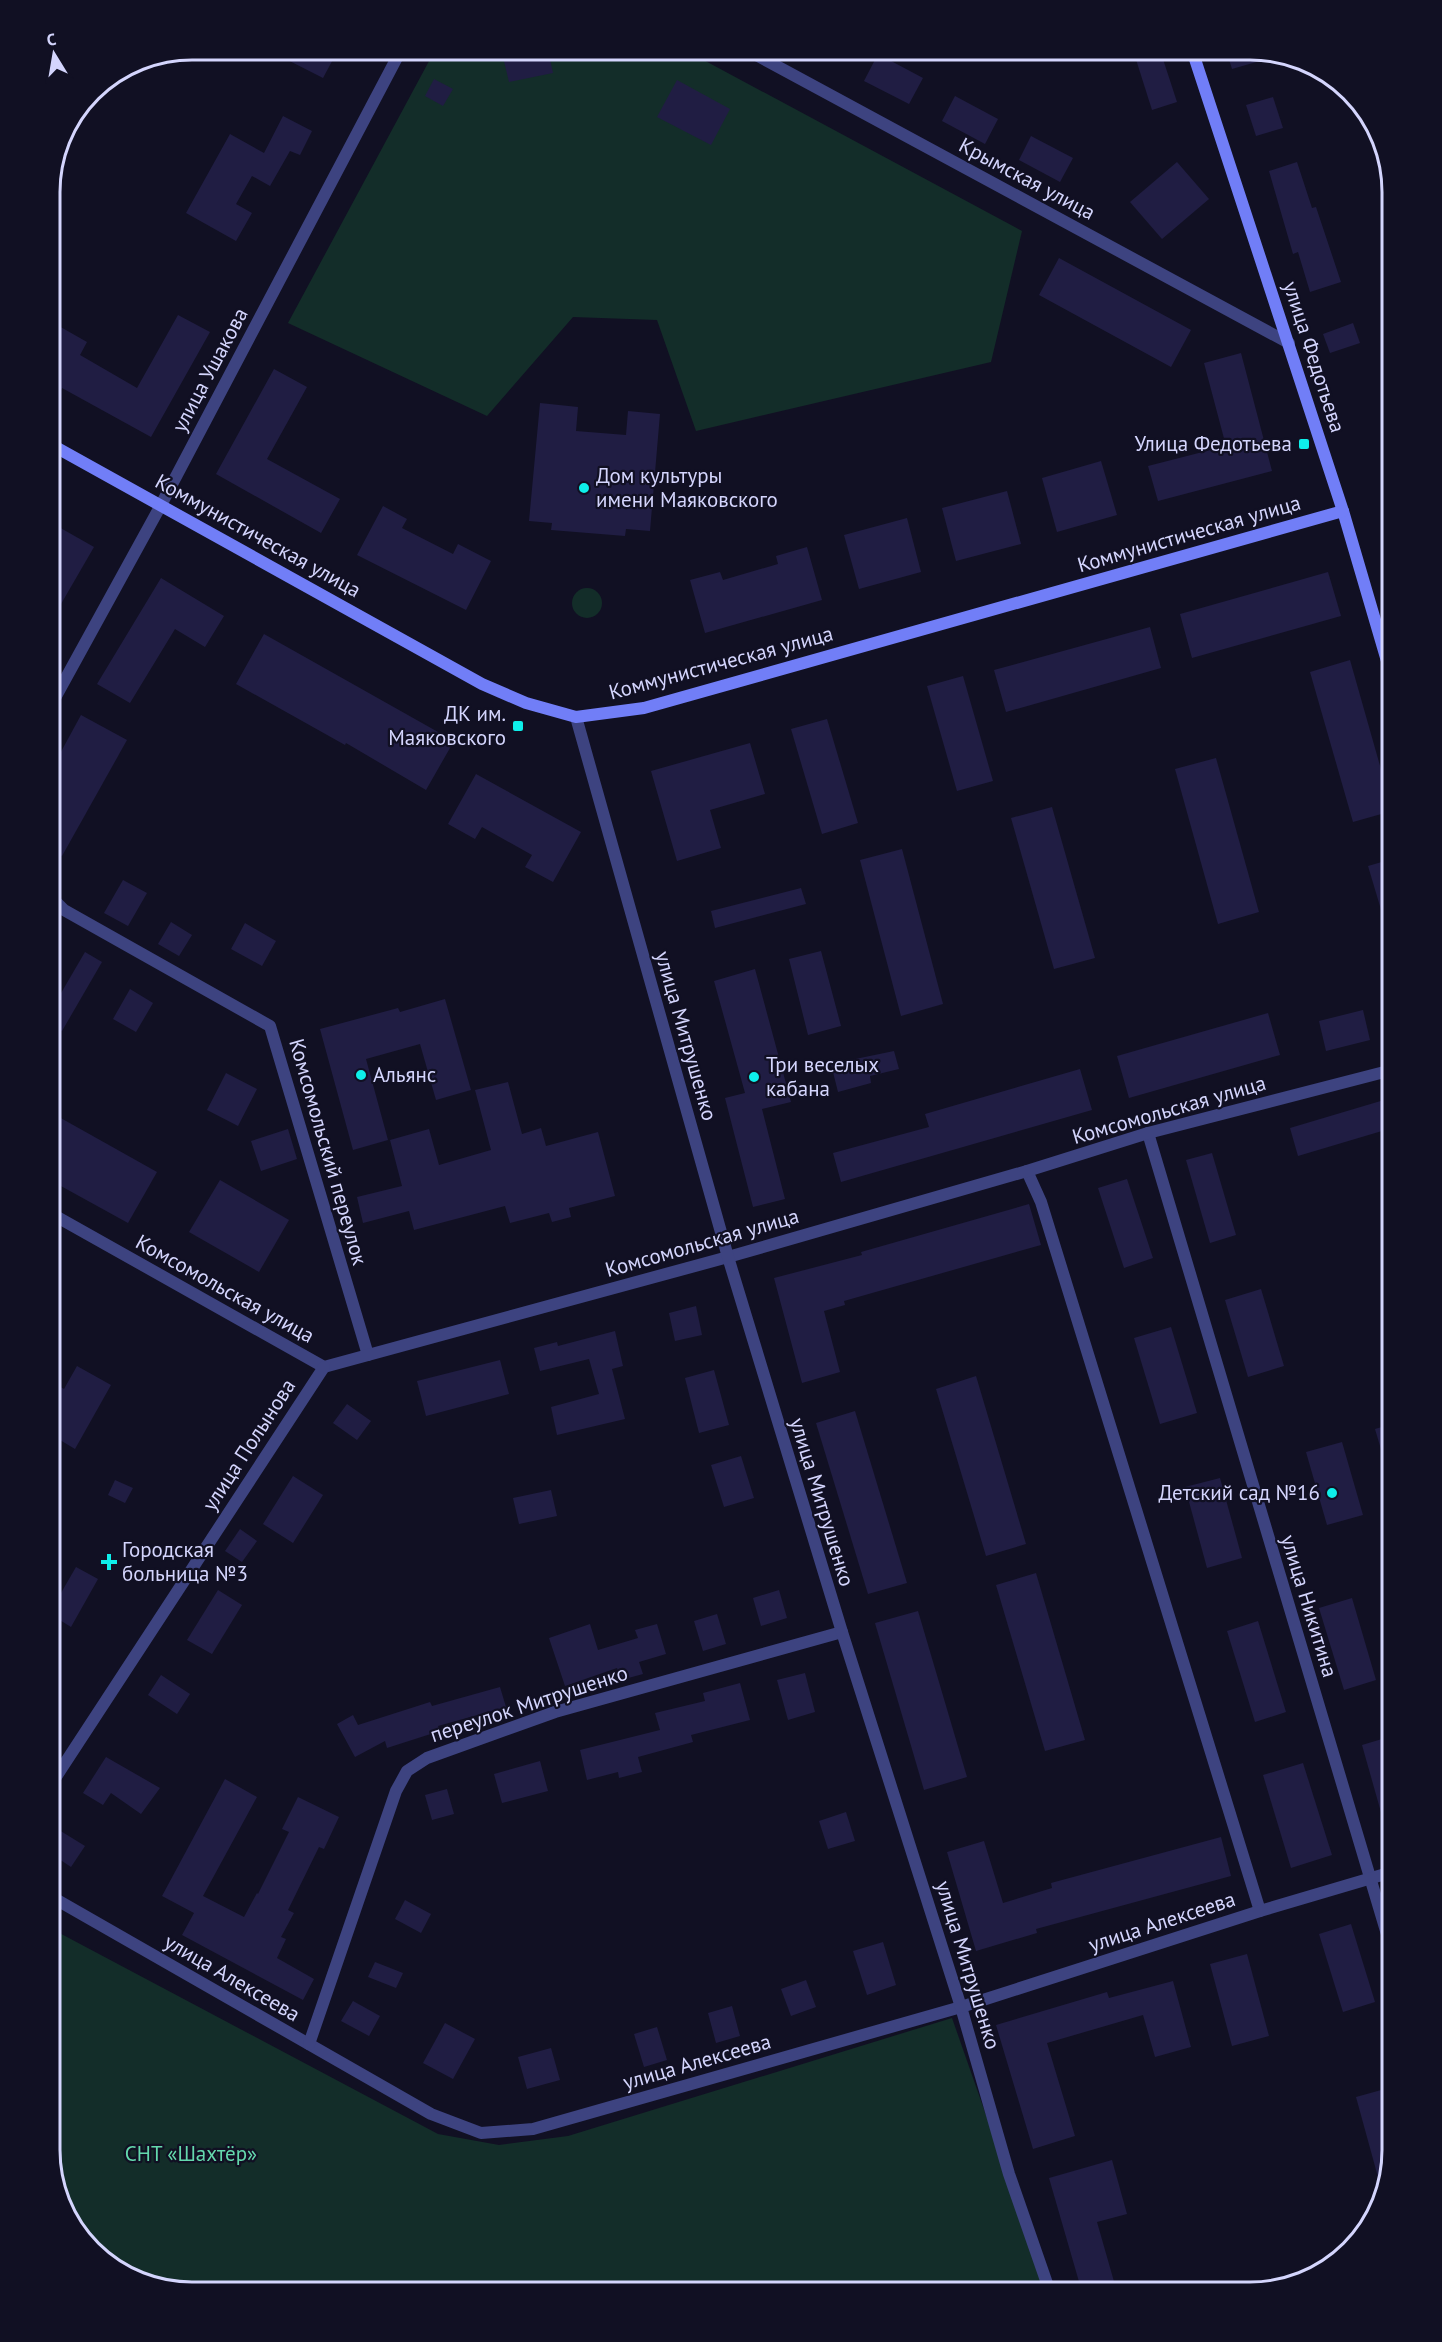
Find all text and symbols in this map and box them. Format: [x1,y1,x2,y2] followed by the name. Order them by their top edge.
[24,24,84,84] north arrow
[45,29,57,50] text: С
[954,131,1100,226] street label: Крымская улица
[1277,278,1352,436] street label: улица Федотьева
[166,303,254,436] street label: улица Ушакова
[1134,430,1292,457] place label: Улица Федотьева
[1297,437,1311,451] marker: Улица Федотьева
[596,462,778,513] place label: Дом культуры имени Маяковского
[151,468,366,603] street label: Коммунистическая улица
[577,481,591,495] marker: Дом культуры имени Маяковского
[1074,489,1304,578] street label: Коммунистическая улица
[606,620,836,705] street label: Коммунистическая улица
[388,700,506,751] place label: ДК им. Маяковского
[511,719,525,733] marker: ДК им. Маяковского
[649,948,724,1124] street label: улица Митрушенко
[283,1036,374,1268] street label: Комсомольский переулок
[766,1051,879,1102] place label: Три веселых кабана
[373,1061,436,1088] place label: Альянс
[354,1068,368,1082] marker: Альянс
[1069,1069,1269,1150] street label: Комсомольская улица
[747,1070,761,1084] marker: Три веселых кабана
[602,1202,802,1283] street label: Комсомольская улица
[131,1228,319,1349] street label: Комсомольская улица
[196,1374,301,1516] street label: улица Полынова
[784,1414,861,1589] street label: улица Митрушенко
[1158,1479,1320,1506] place label: Детский сад №16
[1325,1486,1339,1500] marker: Детский сад №16
[1275,1531,1344,1680] street label: улица Никитина
[122,1536,248,1587] place label: Городская больница №3
[100,1553,118,1571] marker: Городская больница №3
[427,1659,631,1748] street label: переулок Митрушенко
[930,1877,1007,2052] street label: улица Митрушенко
[1085,1885,1239,1958] street label: улица Алексеева
[159,1928,305,2027] street label: улица Алексеева
[620,2028,774,2096] street label: улица Алексеева
[125,2140,257,2167] park label: СНТ «Шахтёр»

